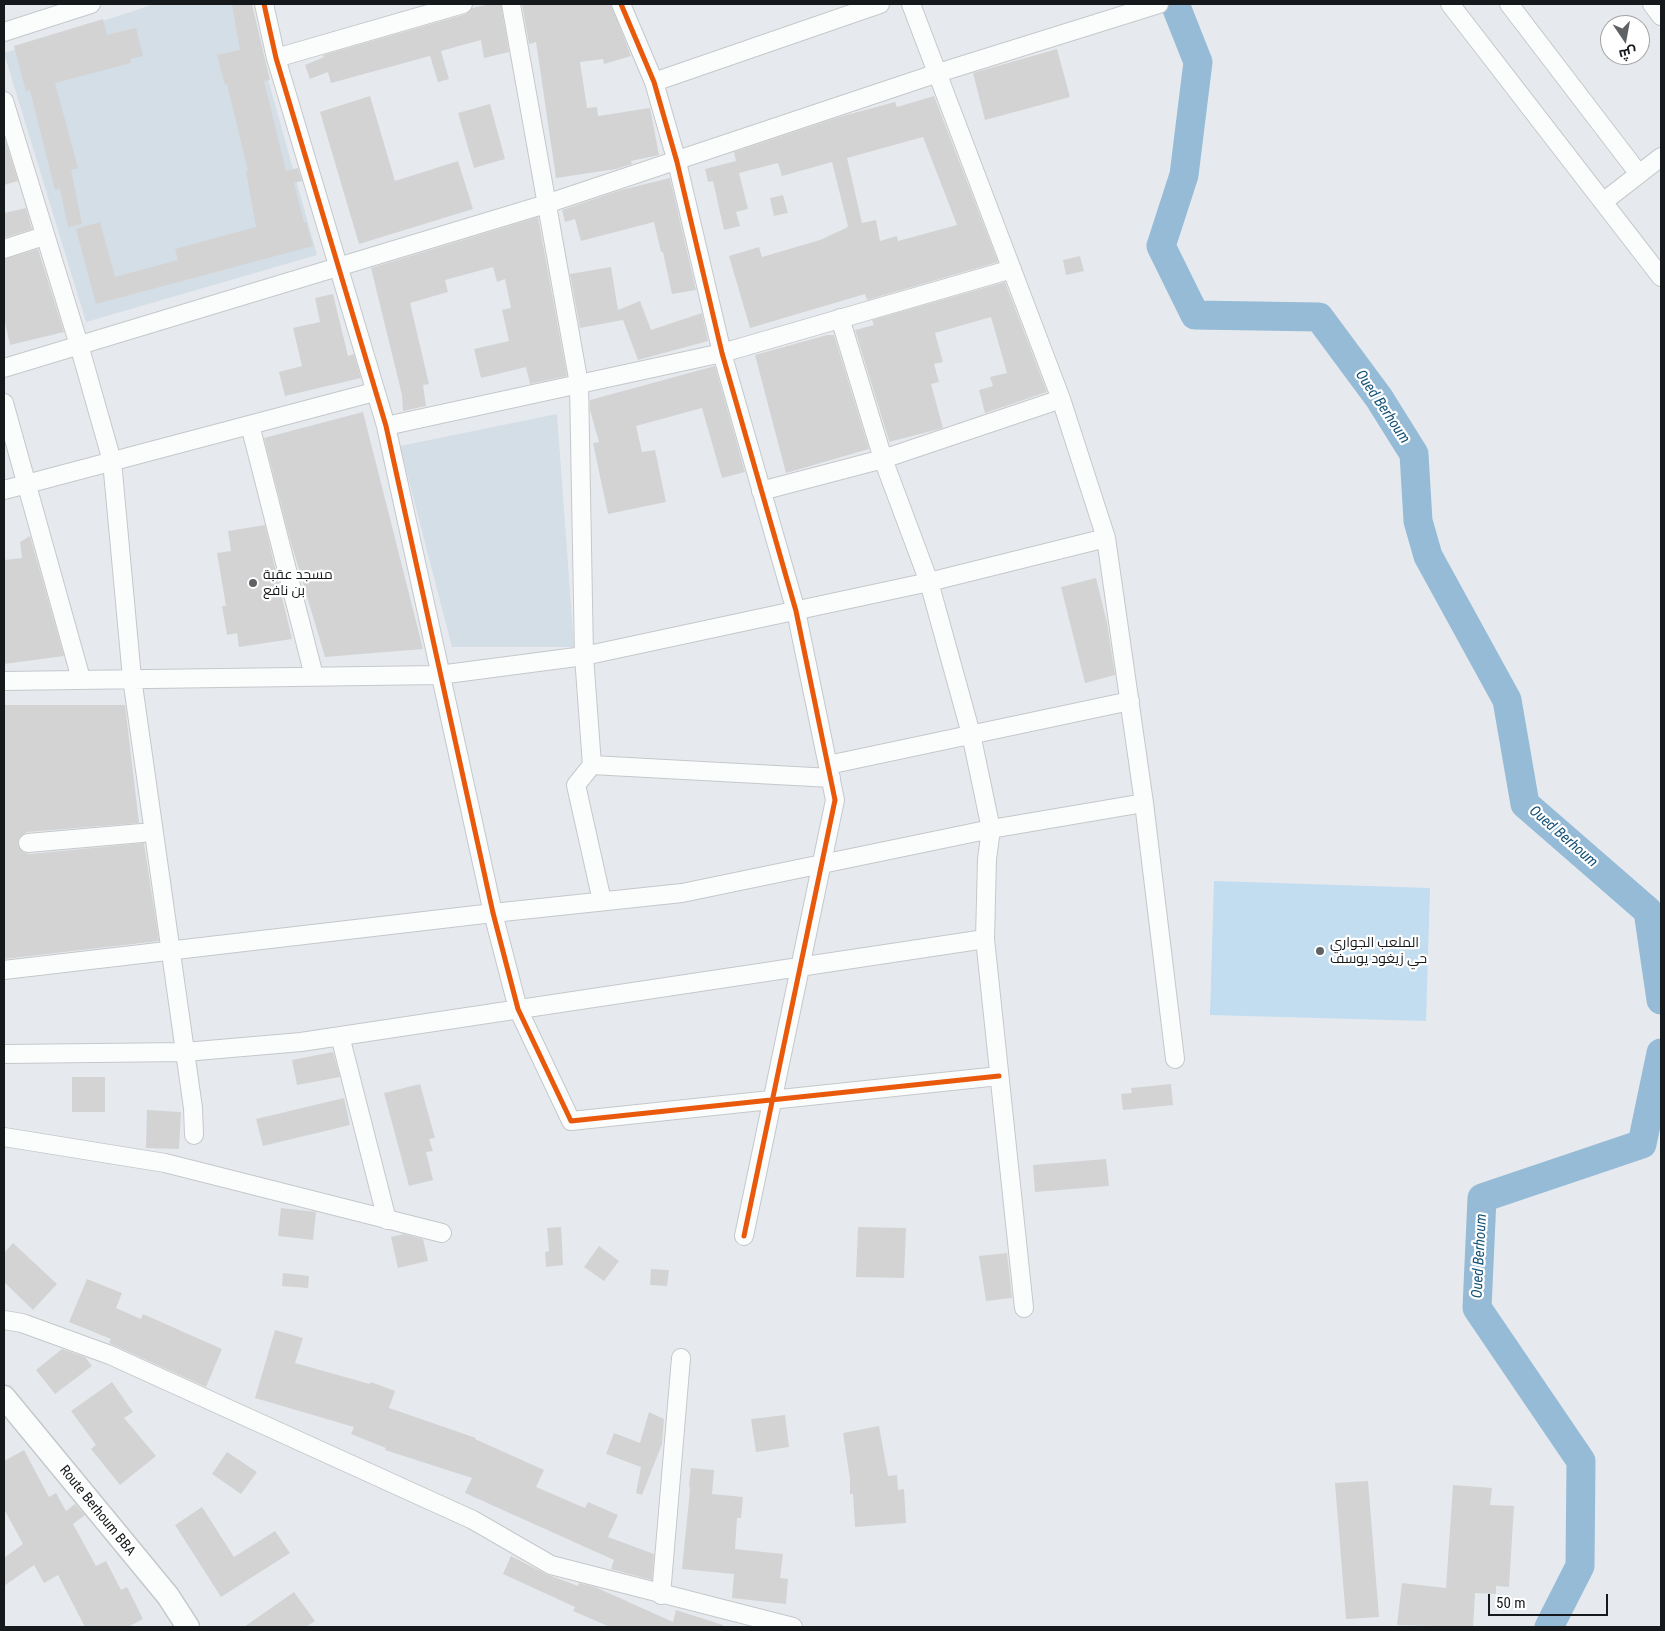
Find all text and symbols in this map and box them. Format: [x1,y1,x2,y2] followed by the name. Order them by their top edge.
[1600,15,1650,65] north arrow
[1617,44,1638,63] text: ش
[1351,367,1413,447] water label: Oued Berhoum
[263,567,333,600] place label: مسجد عقبة بن نافع
[247,577,259,589] marker: مسجد عقبة بن نافع
[1525,802,1601,872] water label: Oued Berhoum
[1330,935,1427,968] place label: الملعب الجواري حي زيغود يوسف
[1314,945,1326,957] marker: الملعب الجواري حي زيغود يوسف
[1469,1213,1491,1299] water label: Oued Berhoum
[55,1462,139,1560] street label: Route Berhoum BBA
[1490,1584,1610,1616] scale bar
[1496,1594,1526,1612] text: 50 m

